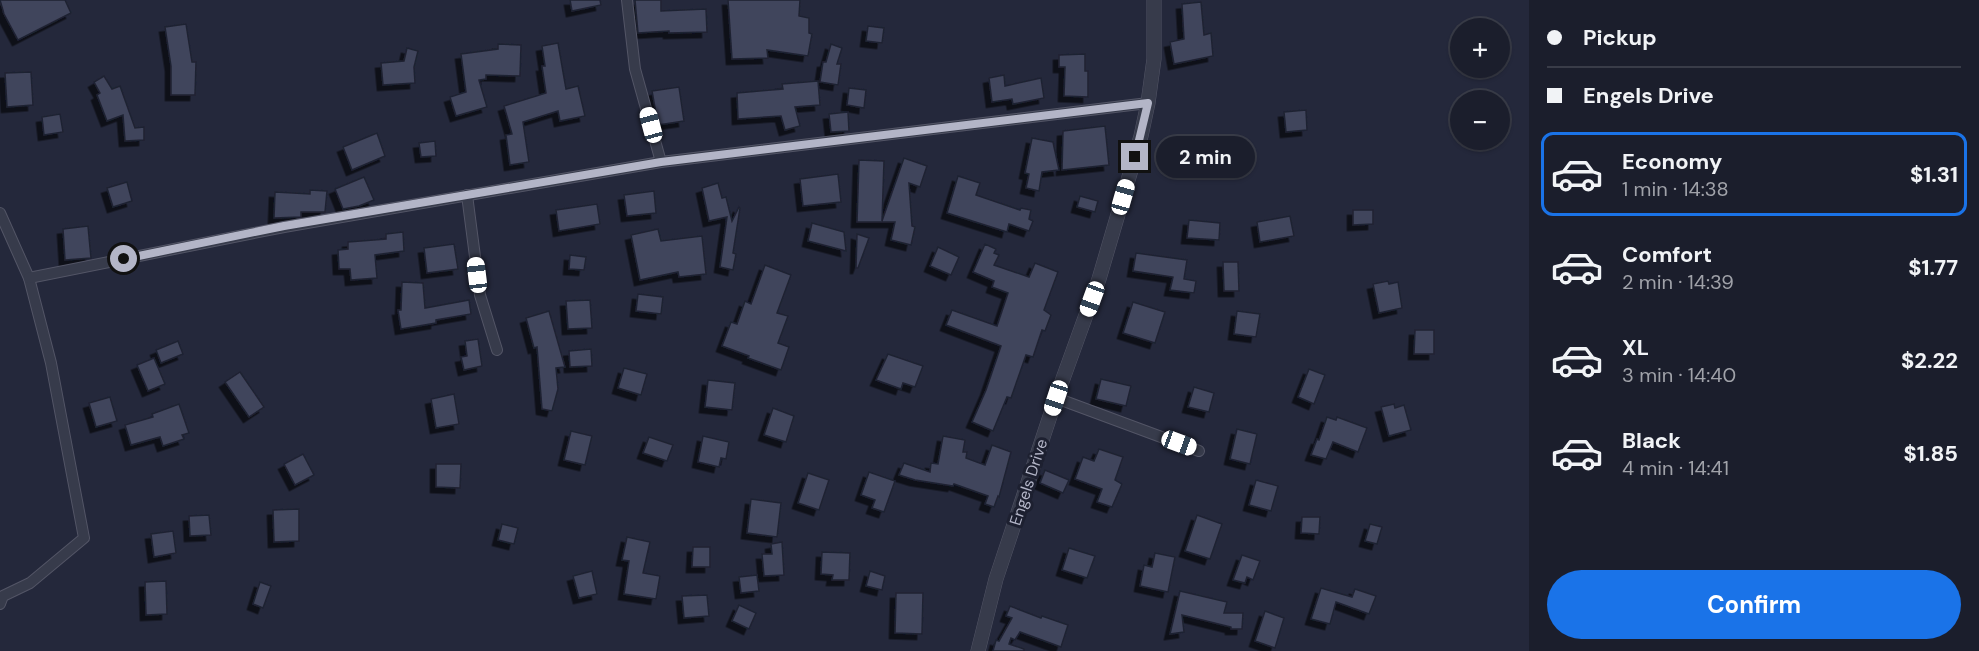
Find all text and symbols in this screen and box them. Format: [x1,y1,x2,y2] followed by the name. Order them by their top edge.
[1450,18,1510,150] map controls
[1450,18,1510,78] button: +
[1583,23,1657,52] text: Pickup
[1583,81,1714,110] text: Engels Drive
[1450,90,1510,150] button: −
[638,105,664,145] car
[1156,136,1255,178] callout: 2 min
[1121,143,1148,170] route end
[1179,144,1232,170] text: 2 min
[1550,147,1604,201] icon: car
[1622,147,1722,176] text: Economy
[1910,160,1958,189] text: $1.31
[1622,176,1729,202] text: 1 min · 14:38
[1109,177,1137,217] car
[1550,240,1604,294] icon: car
[1622,240,1712,269] text: Comfort
[110,245,137,272] route start
[1908,253,1958,282] text: $1.77
[466,256,488,294] car
[1622,269,1734,295] text: 2 min · 14:39
[1077,279,1107,319] car
[1550,333,1604,387] icon: car
[1622,333,1649,362] text: XL
[1901,346,1958,375] text: $2.22
[1622,362,1736,388] text: 3 min · 14:40
[1042,378,1070,418] car
[1550,426,1604,480] icon: car
[1622,426,1681,455] text: Black
[1159,428,1199,458] car
[1005,436,1052,528] street label: Engels Drive
[1904,439,1958,468] text: $1.85
[1622,455,1729,481] text: 4 min · 14:41
[1547,570,1961,639] button: Confirm

